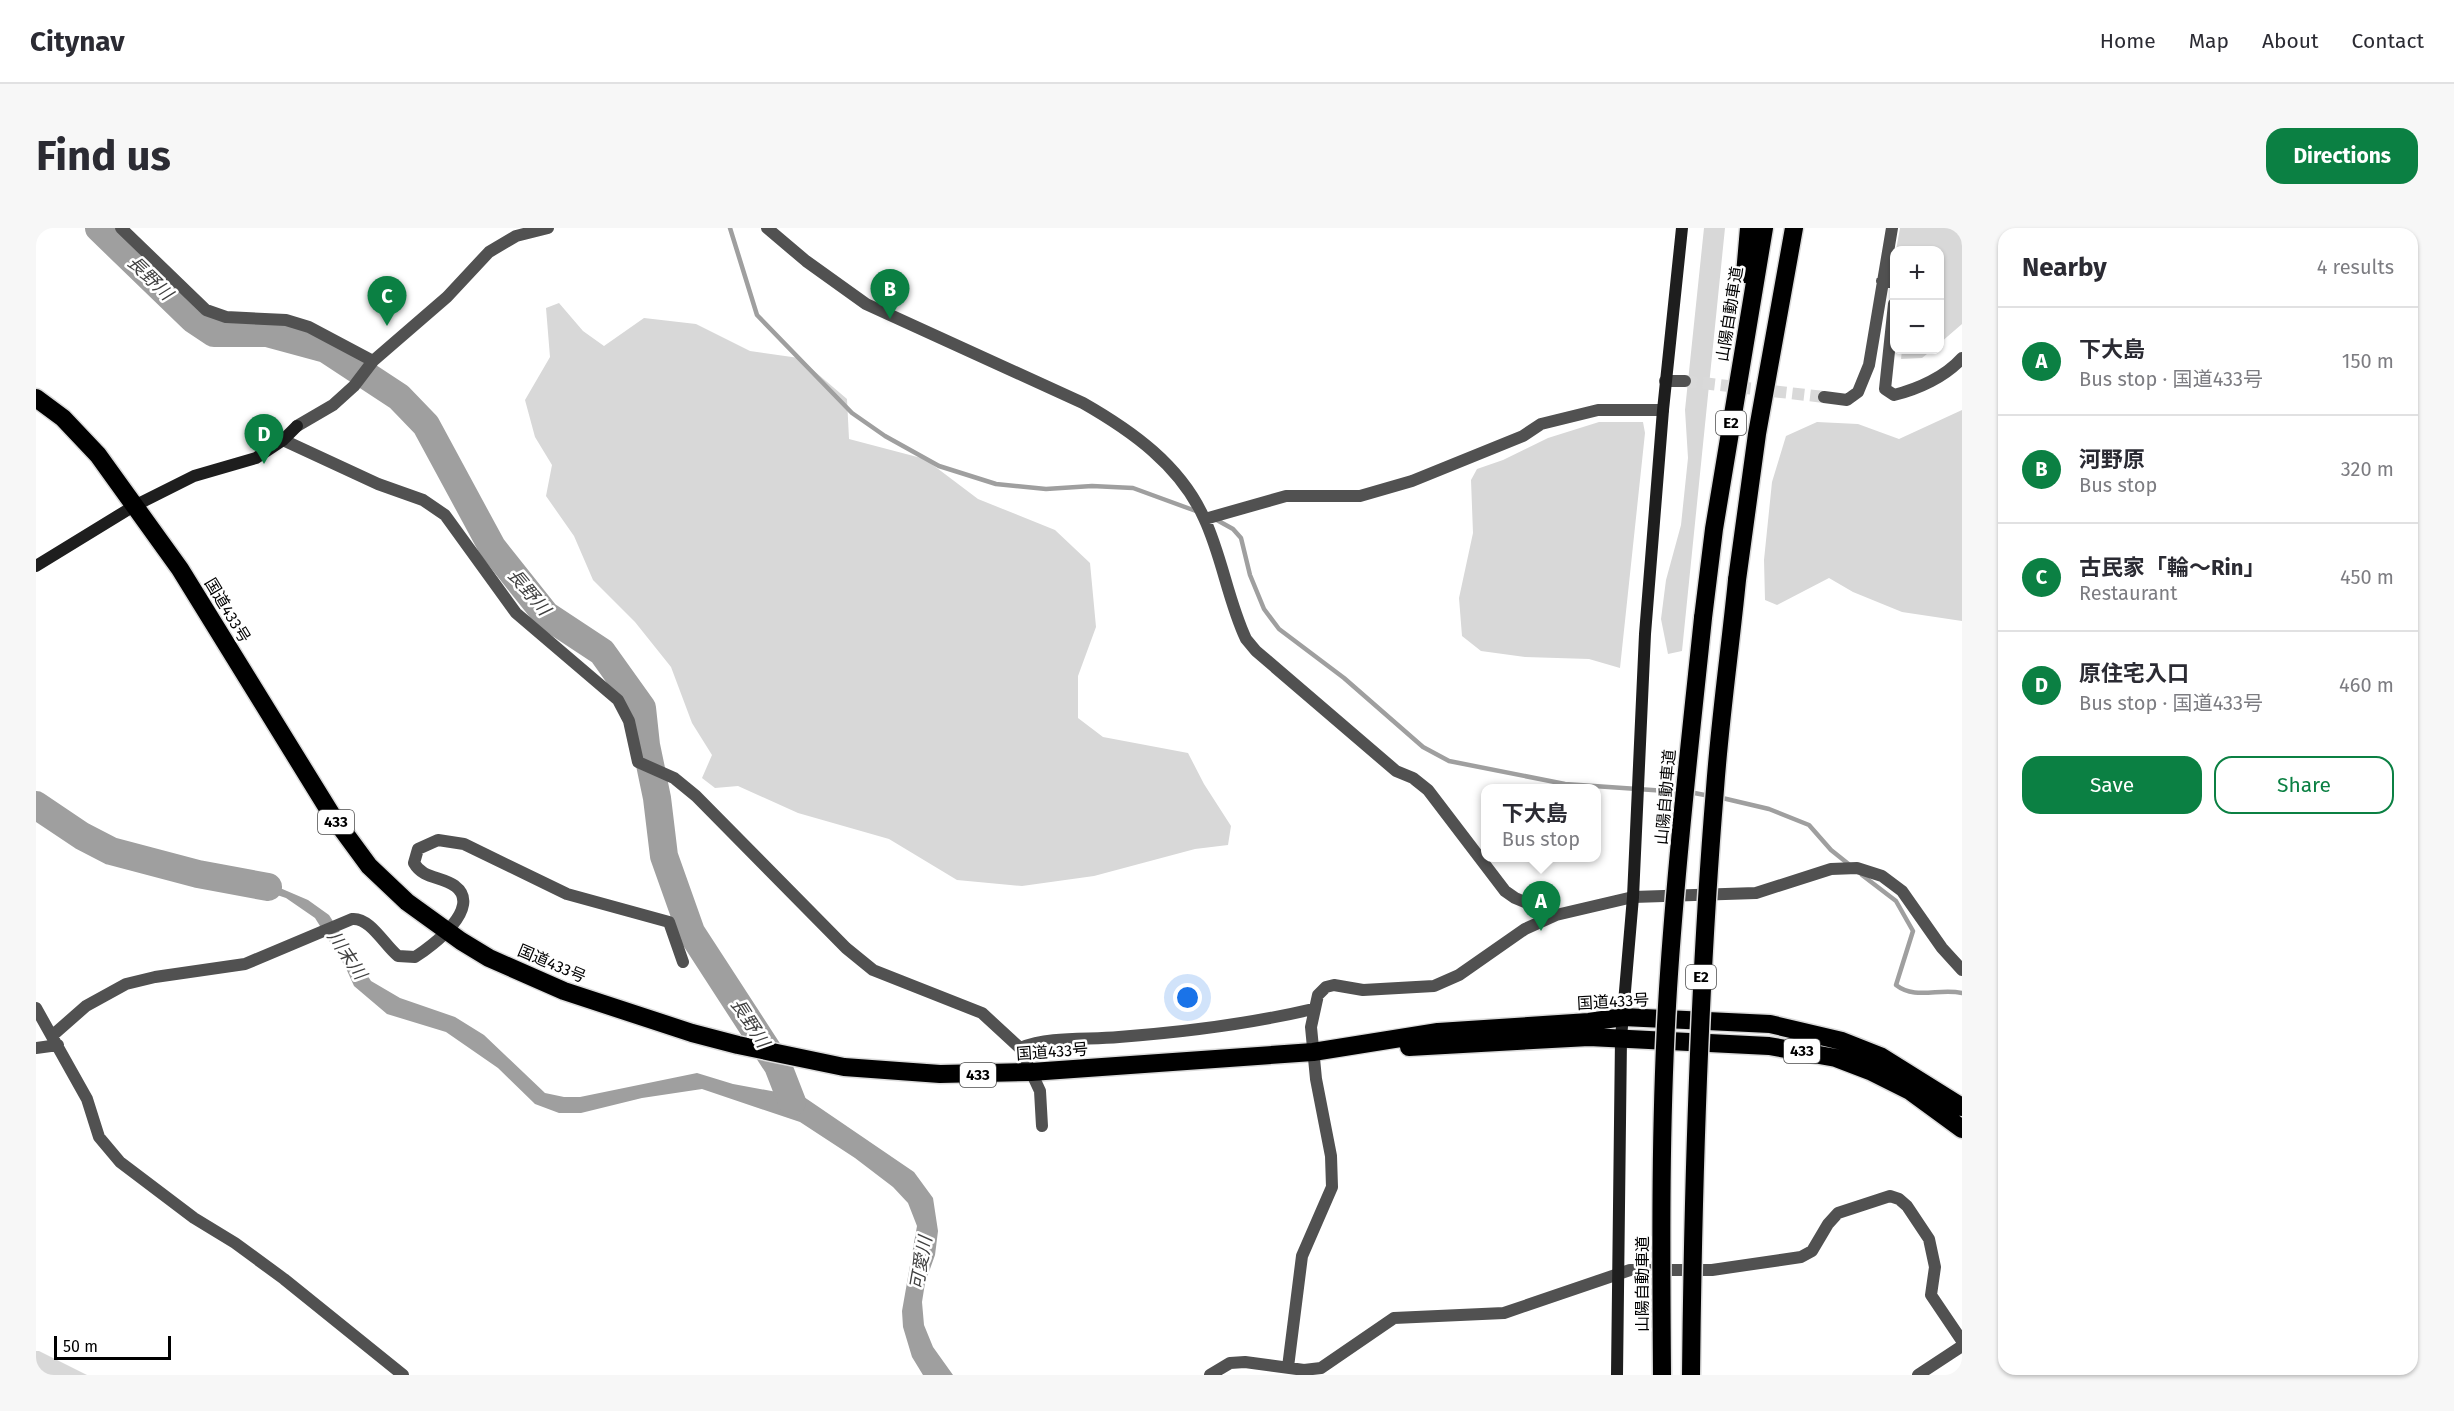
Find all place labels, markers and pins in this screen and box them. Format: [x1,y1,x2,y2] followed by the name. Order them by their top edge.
[870,270,910,319] pin: B
[368,276,406,326] pin: C
[244,414,284,464] pin: D
[1522,882,1560,931] pin: A

